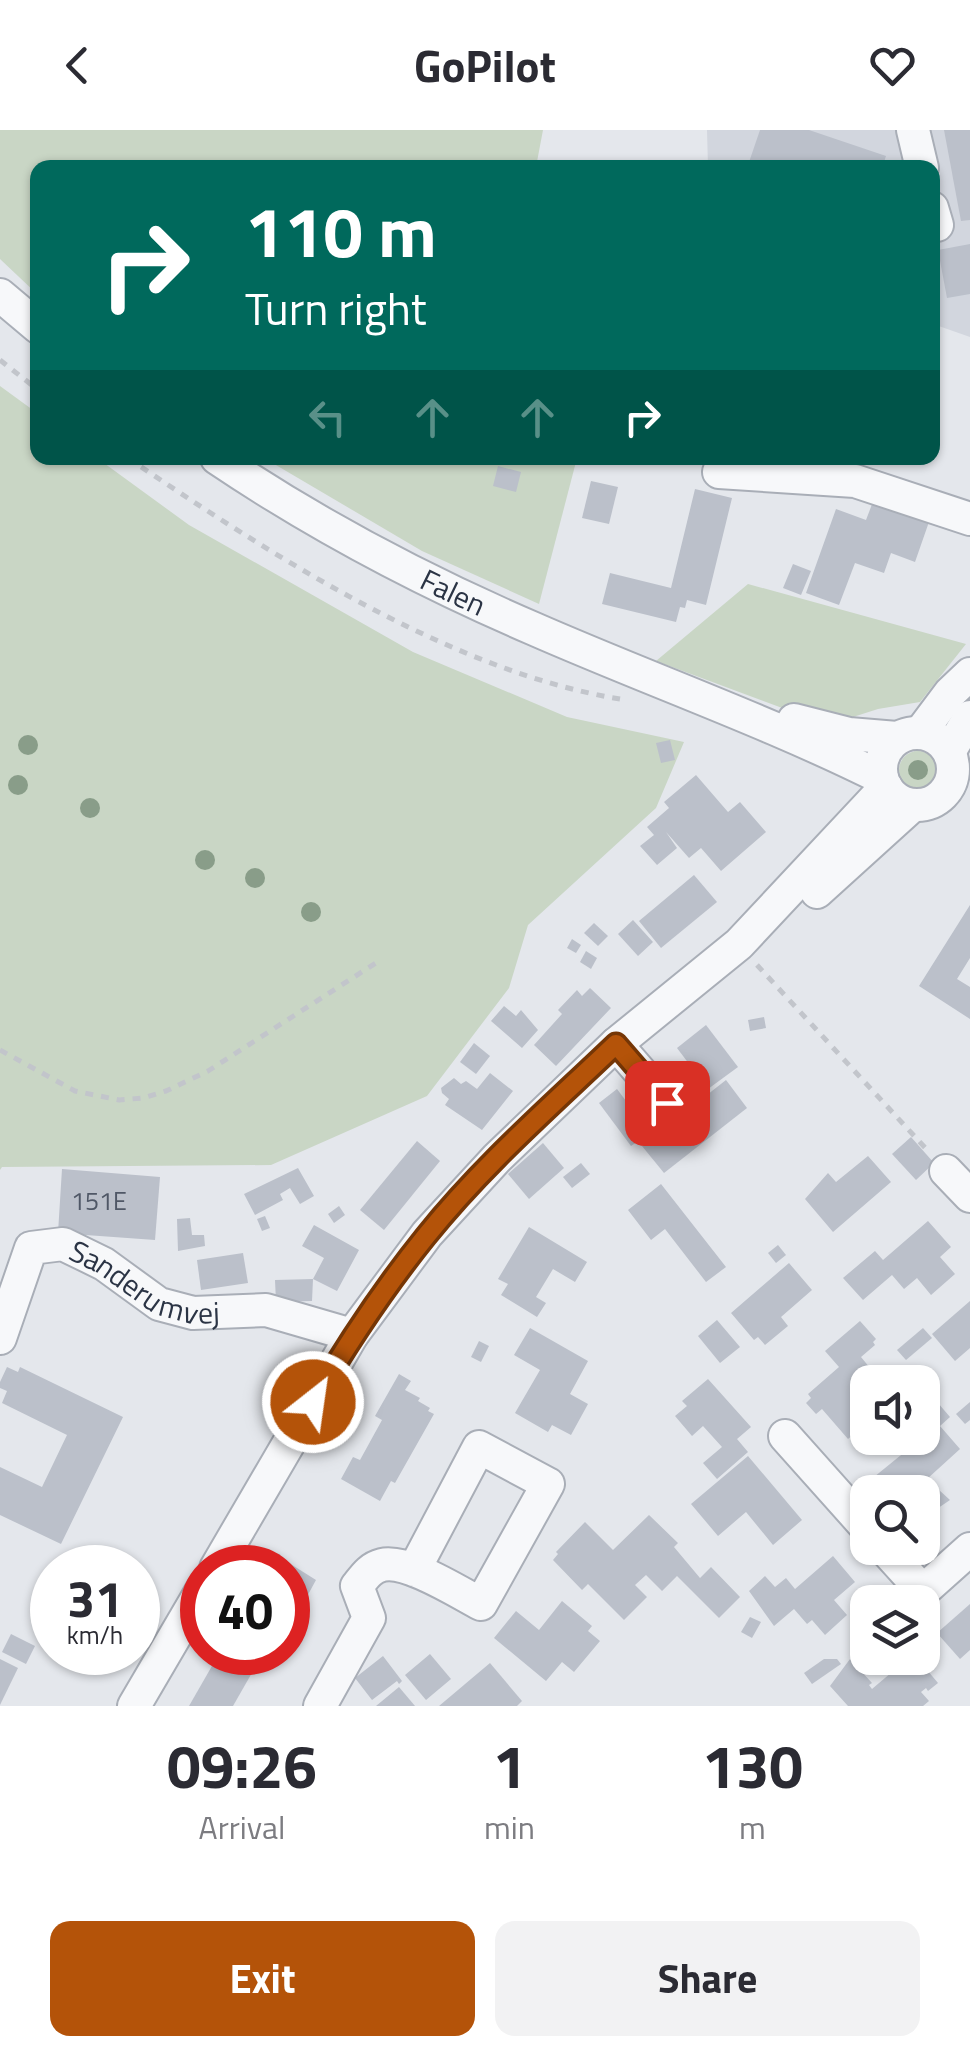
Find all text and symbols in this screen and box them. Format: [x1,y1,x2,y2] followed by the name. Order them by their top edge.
[414,31,556,99] text: GoPilot
[50,38,105,93] icon: back
[865,38,920,93] icon: heart
[245,178,437,284] text: 110 m
[80,200,210,330] icon: right
[245,274,427,342] text: Turn right
[300,390,355,445] icon: left
[405,390,460,445] icon: ahead
[510,390,565,445] icon: ahead
[615,390,670,445] icon: right
[413,557,494,628] street label: Falen
[625,1061,710,1146] pin
[640,1076,695,1131] icon: arrive
[71,1182,127,1220] house number: 151E
[62,1228,220,1336] street label: Sanderumvej
[261,1350,365,1454] position arrow
[850,1365,940,1675] map controls
[850,1365,940,1455] button: sound
[850,1475,940,1565] button: search
[180,1545,310,1675] speed limit sign: 40
[67,1560,123,1636] text: 31
[850,1585,940,1675] button: layers
[67,1616,123,1654] text: km/h
[167,1720,317,1811] text: 09:26
[493,1720,526,1811] text: 1
[702,1720,803,1811] text: 130
[199,1803,285,1851] text: Arrival
[484,1803,535,1851] text: min
[739,1803,766,1851] text: m
[50,1921,475,2036] button: Exit
[495,1921,920,2036] button: Share

